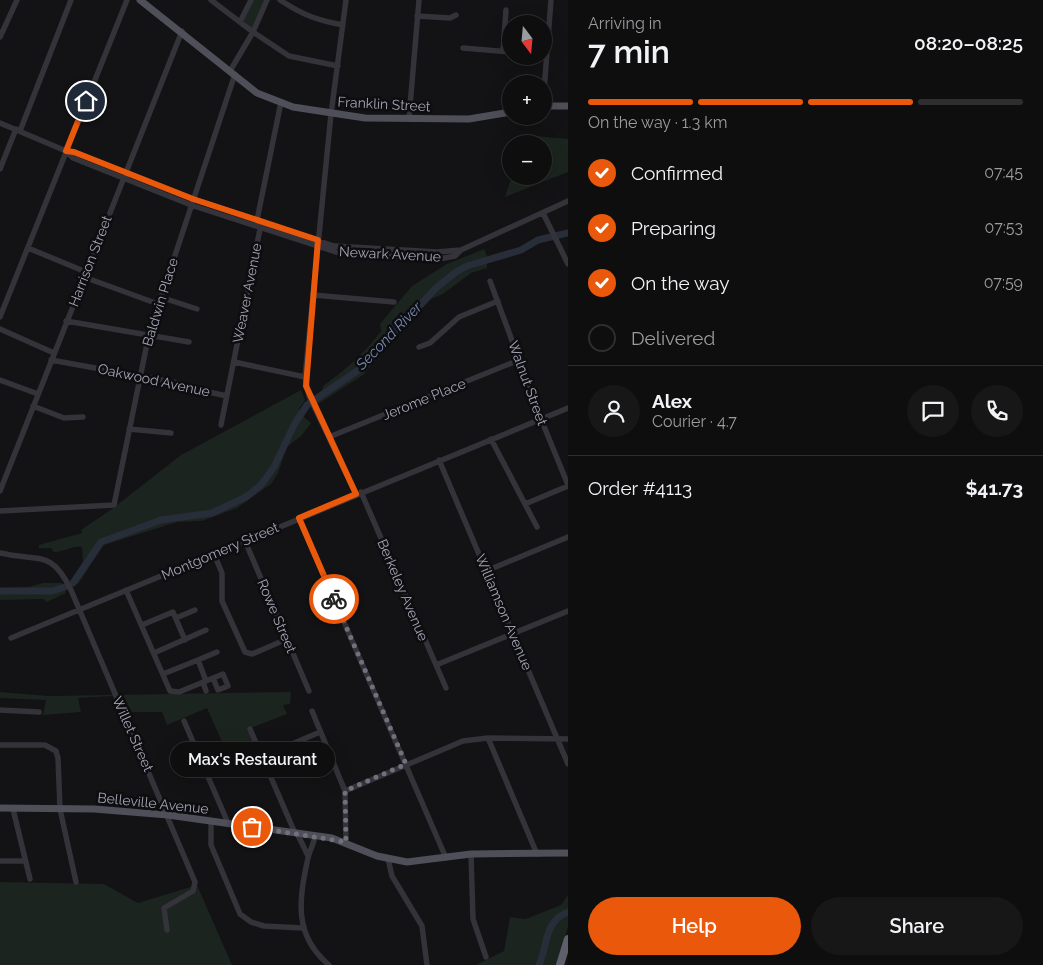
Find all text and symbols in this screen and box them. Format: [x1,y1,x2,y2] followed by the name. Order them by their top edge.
[588,14,662,33] text: Arriving in
[502,15,552,65] north arrow
[502,15,552,185] map controls
[914,32,1023,54] text: 08:20–08:25
[588,33,670,70] text: 7 min
[502,75,552,125] button: +
[65,80,107,122] pin
[72,87,100,115] icon: home
[337,94,431,114] street label: Franklin Street
[588,113,727,132] text: On the way · 1.3 km
[502,135,552,185] button: −
[588,159,616,187] icon: check
[631,162,723,184] text: Confirmed
[984,163,1023,182] text: 07:45
[65,213,115,309] street label: Harrison Street
[588,214,616,242] icon: check
[631,217,716,239] text: Preparing
[984,218,1023,237] text: 07:53
[229,242,265,344] street label: Weaver Avenue
[339,243,441,265] street label: Newark Avenue
[139,256,181,348] street label: Baldwin Place
[588,269,616,297] icon: check
[631,272,730,294] text: On the way
[984,273,1023,292] text: 07:59
[352,298,426,374] water label: Second River
[631,327,715,349] text: Delivered
[505,338,551,428] street label: Walnut Street
[96,360,212,400] street label: Oakwood Avenue
[380,375,468,423] street label: Jerome Place
[588,385,640,437] button: person
[907,385,959,437] button: chat
[971,385,1023,437] button: phone
[652,390,692,412] text: Alex
[652,412,737,431] text: Courier · 4.7
[588,477,692,499] text: Order #4113
[966,477,1023,499] text: $41.73
[159,519,281,583] street label: Montgomery Street
[374,537,432,643] street label: Berkeley Avenue
[472,552,536,672] street label: Williamson Avenue
[309,574,359,624] courier
[254,577,300,656] street label: Rowe Street
[320,585,348,613] icon: bike
[109,694,157,774] street label: Willet Street
[170,742,334,777] callout: Max's Restaurant
[188,750,317,769] text: Max's Restaurant
[97,789,209,817] street label: Belleville Avenue
[231,806,273,848] pin
[238,813,266,841] icon: bag
[588,897,801,955] button: Help
[811,897,1023,955] button: Share

